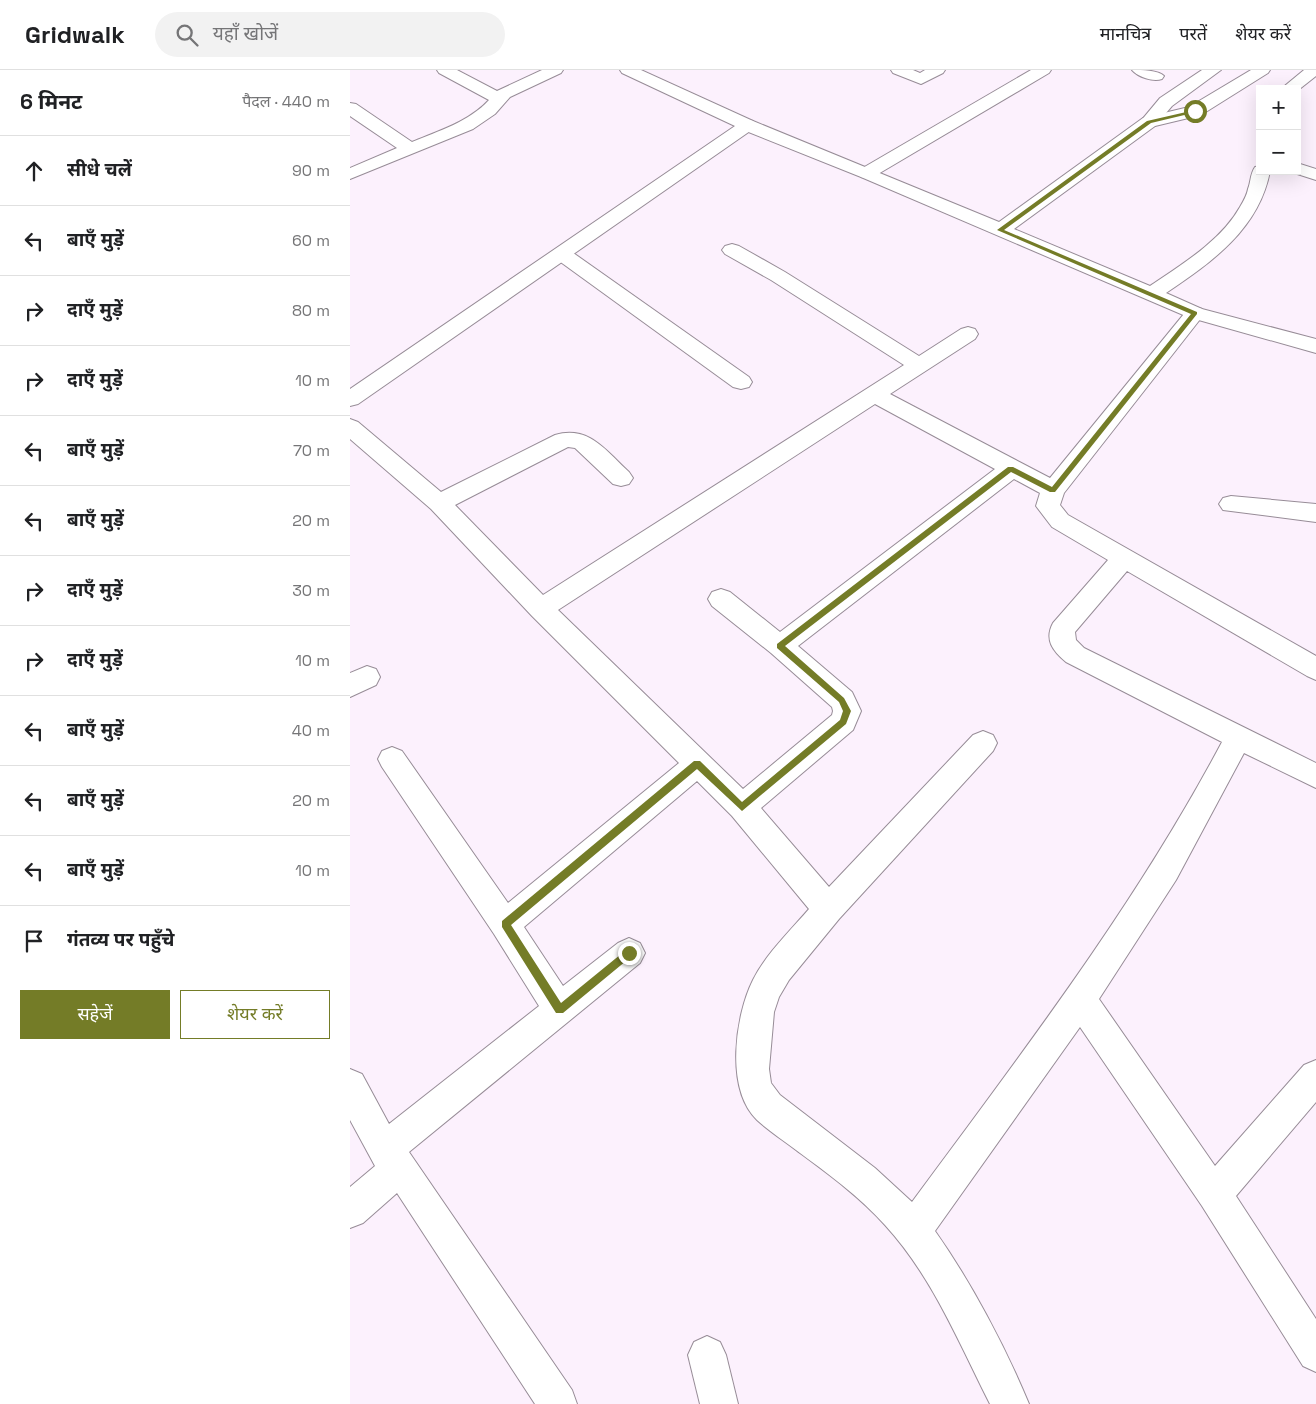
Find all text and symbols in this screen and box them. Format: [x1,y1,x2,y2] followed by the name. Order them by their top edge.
[155,12,505,57] search box
[25,19,125,50] text: Gridwalk
[173,21,201,49] icon: search
[213,21,278,46] text: यहाँ खोजें
[1100,22,1151,45] text: मानचित्र
[1179,22,1207,45] text: परतें
[1235,22,1291,45] text: शेयर करें
[1256,85,1301,175] map controls
[1256,85,1301,130] button: +
[20,88,82,115] text: 6 मिनट
[242,91,330,112] text: पैदल · 440 m
[1184,100,1207,123] route start
[1256,130,1301,175] button: −
[20,157,48,185] icon: ahead
[67,157,132,182] text: सीधे चलें
[292,160,330,181] text: 90 m
[20,227,48,255] icon: left
[67,227,124,252] text: बाएँ मुड़ें
[292,230,330,251] text: 60 m
[20,297,48,325] icon: right
[67,297,123,322] text: दाएँ मुड़ें
[292,300,330,321] text: 80 m
[20,367,48,395] icon: right
[67,367,123,392] text: दाएँ मुड़ें
[295,370,330,391] text: 10 m
[20,437,48,465] icon: left
[67,437,124,462] text: बाएँ मुड़ें
[293,440,330,461] text: 70 m
[20,507,48,535] icon: left
[67,507,124,532] text: बाएँ मुड़ें
[292,510,330,531] text: 20 m
[20,577,48,605] icon: right
[67,577,123,602] text: दाएँ मुड़ें
[292,580,330,601] text: 30 m
[20,647,48,675] icon: right
[67,647,123,672] text: दाएँ मुड़ें
[295,650,330,671] text: 10 m
[20,717,48,745] icon: left
[67,717,124,742] text: बाएँ मुड़ें
[292,720,330,741] text: 40 m
[20,787,48,815] icon: left
[67,787,124,812] text: बाएँ मुड़ें
[292,790,330,811] text: 20 m
[20,857,48,885] icon: left
[67,857,124,882] text: बाएँ मुड़ें
[295,860,330,881] text: 10 m
[20,927,48,955] icon: arrive
[67,927,174,952] text: गंतव्य पर पहुँचे
[618,942,641,965] route end
[20,990,170,1039] button: सहेजें
[180,990,330,1039] button: शेयर करें

